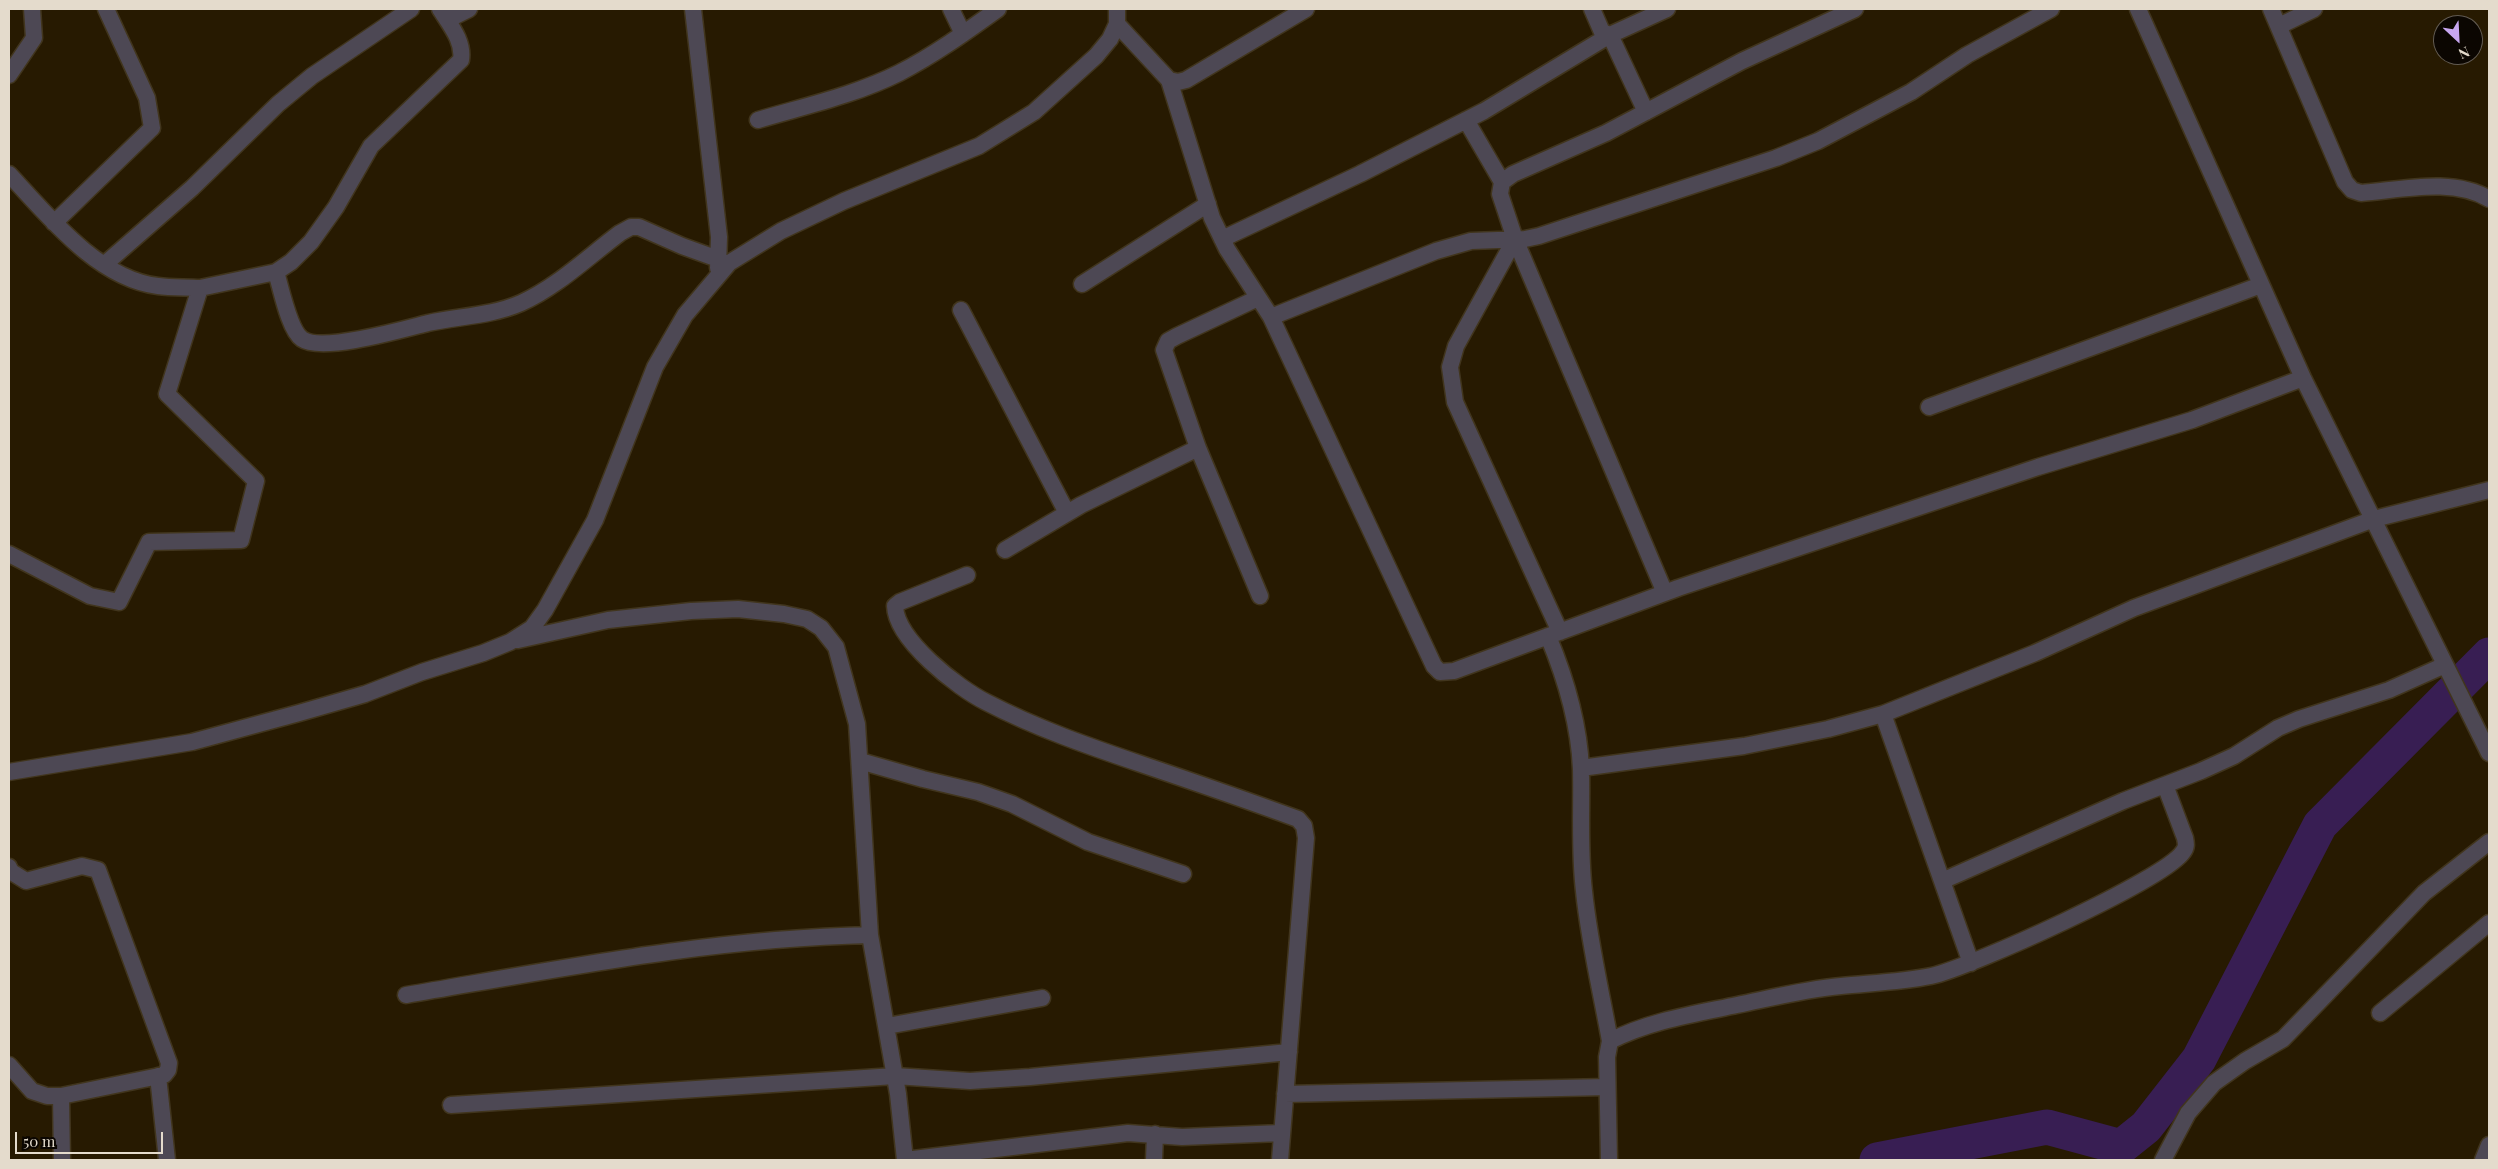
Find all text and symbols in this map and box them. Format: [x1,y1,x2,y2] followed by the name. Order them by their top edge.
[2433,15,2483,65] north arrow
[2456,42,2473,64] text: N
[18,1122,165,1154] scale bar
[23,1131,55,1151] text: 50 m

